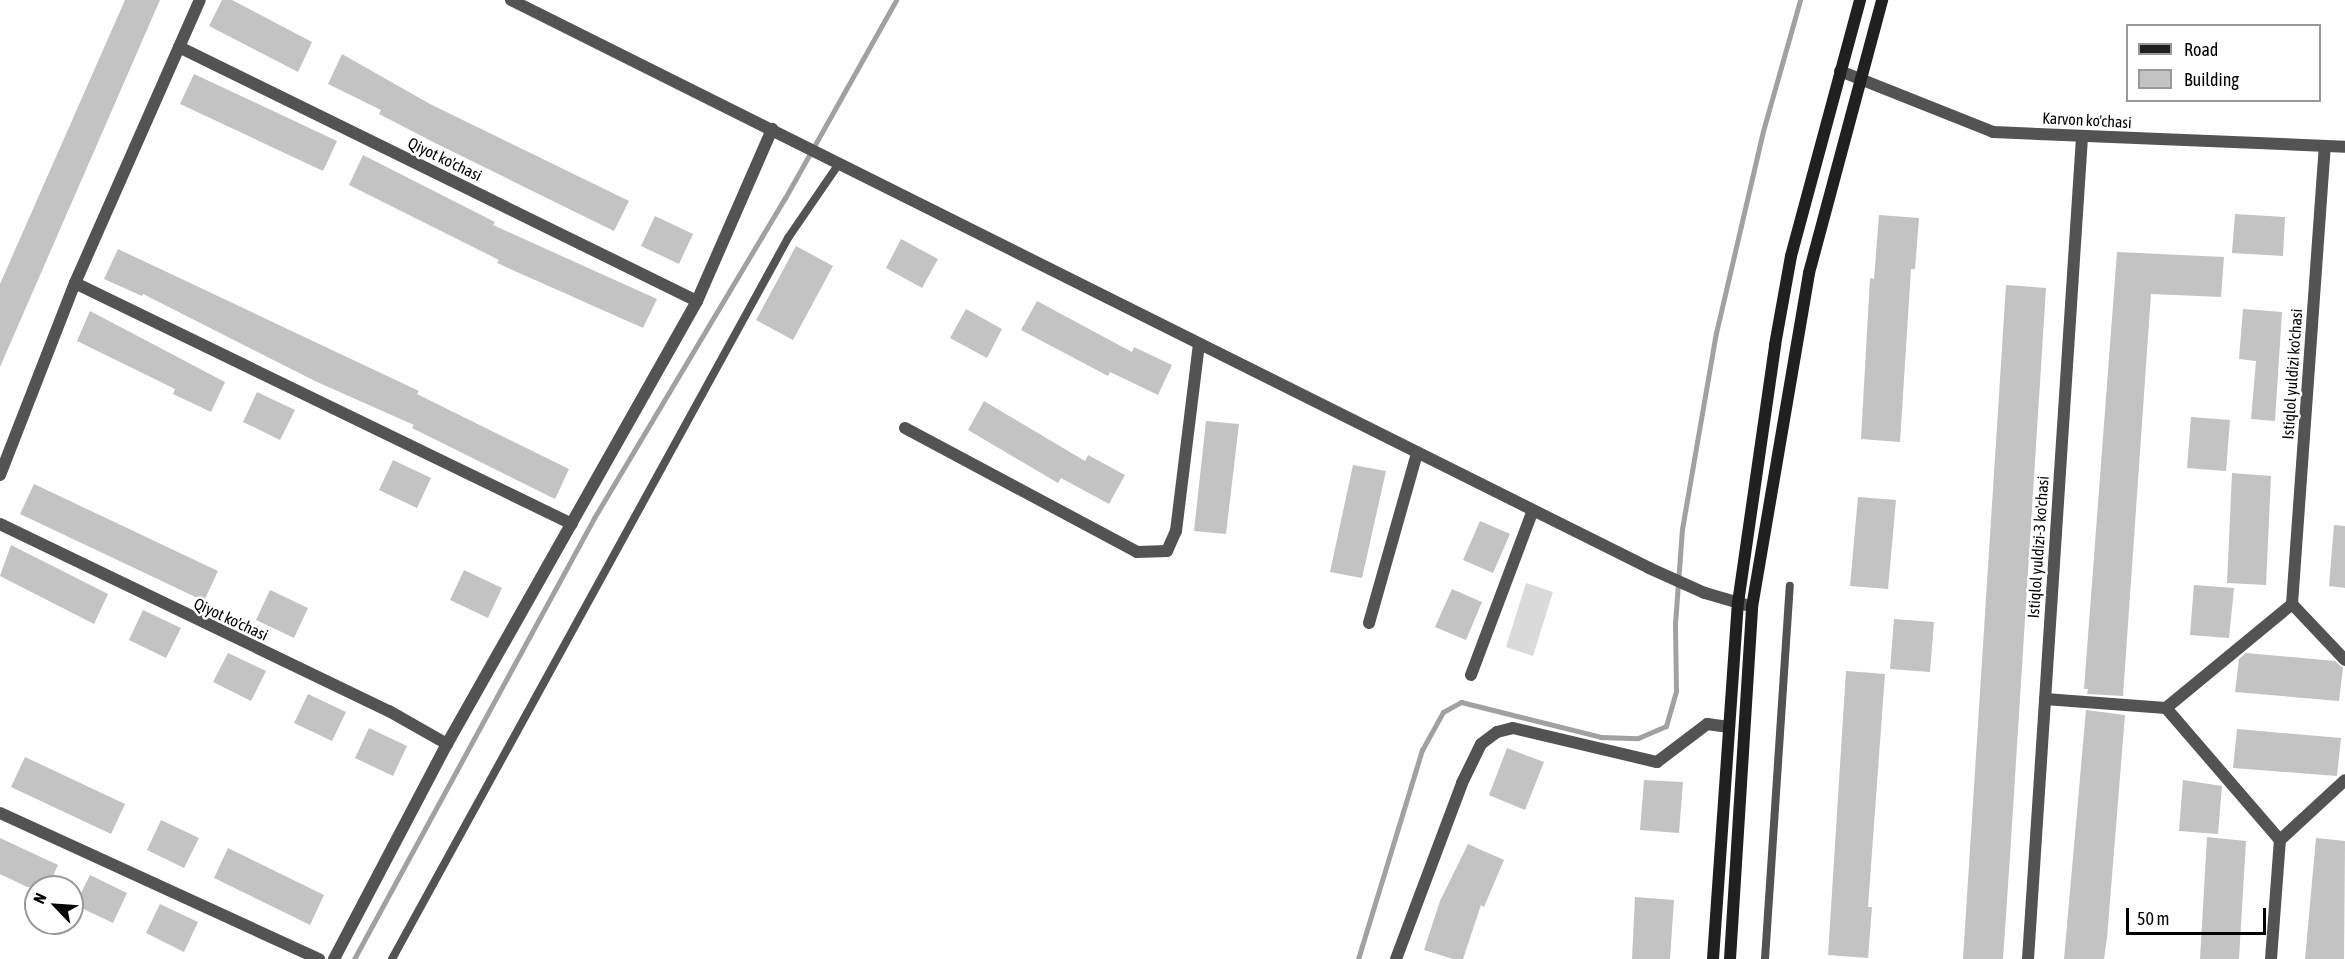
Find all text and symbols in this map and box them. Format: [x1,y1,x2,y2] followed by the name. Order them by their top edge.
[2126,24,2321,102] legend
[2184,39,2218,60] text: Road
[2184,69,2239,90] text: Building
[2042,108,2132,132] street label: Karvon ko'chasi
[405,133,485,185] street label: Qiyot ko'chasi
[2278,308,2306,440] street label: Istiqlol yuldizi ko'chasi
[2023,475,2053,619] street label: Istiqlol yuldizi-3 ko'chasi
[191,593,271,645] street label: Qiyot ko'chasi
[24,875,84,935] north arrow
[29,890,50,906] text: N
[2129,896,2268,934] scale bar
[2137,908,2169,929] text: 50 m

